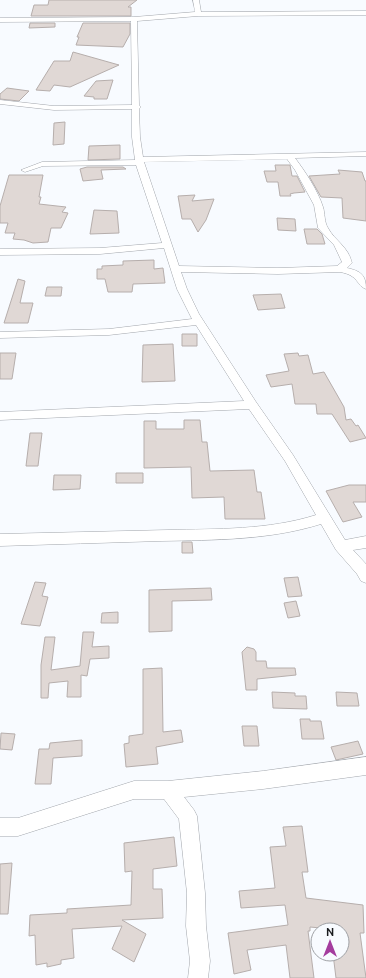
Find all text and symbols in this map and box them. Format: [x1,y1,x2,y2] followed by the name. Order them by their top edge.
[310,922,350,962] north arrow
[326,926,334,938] text: N

